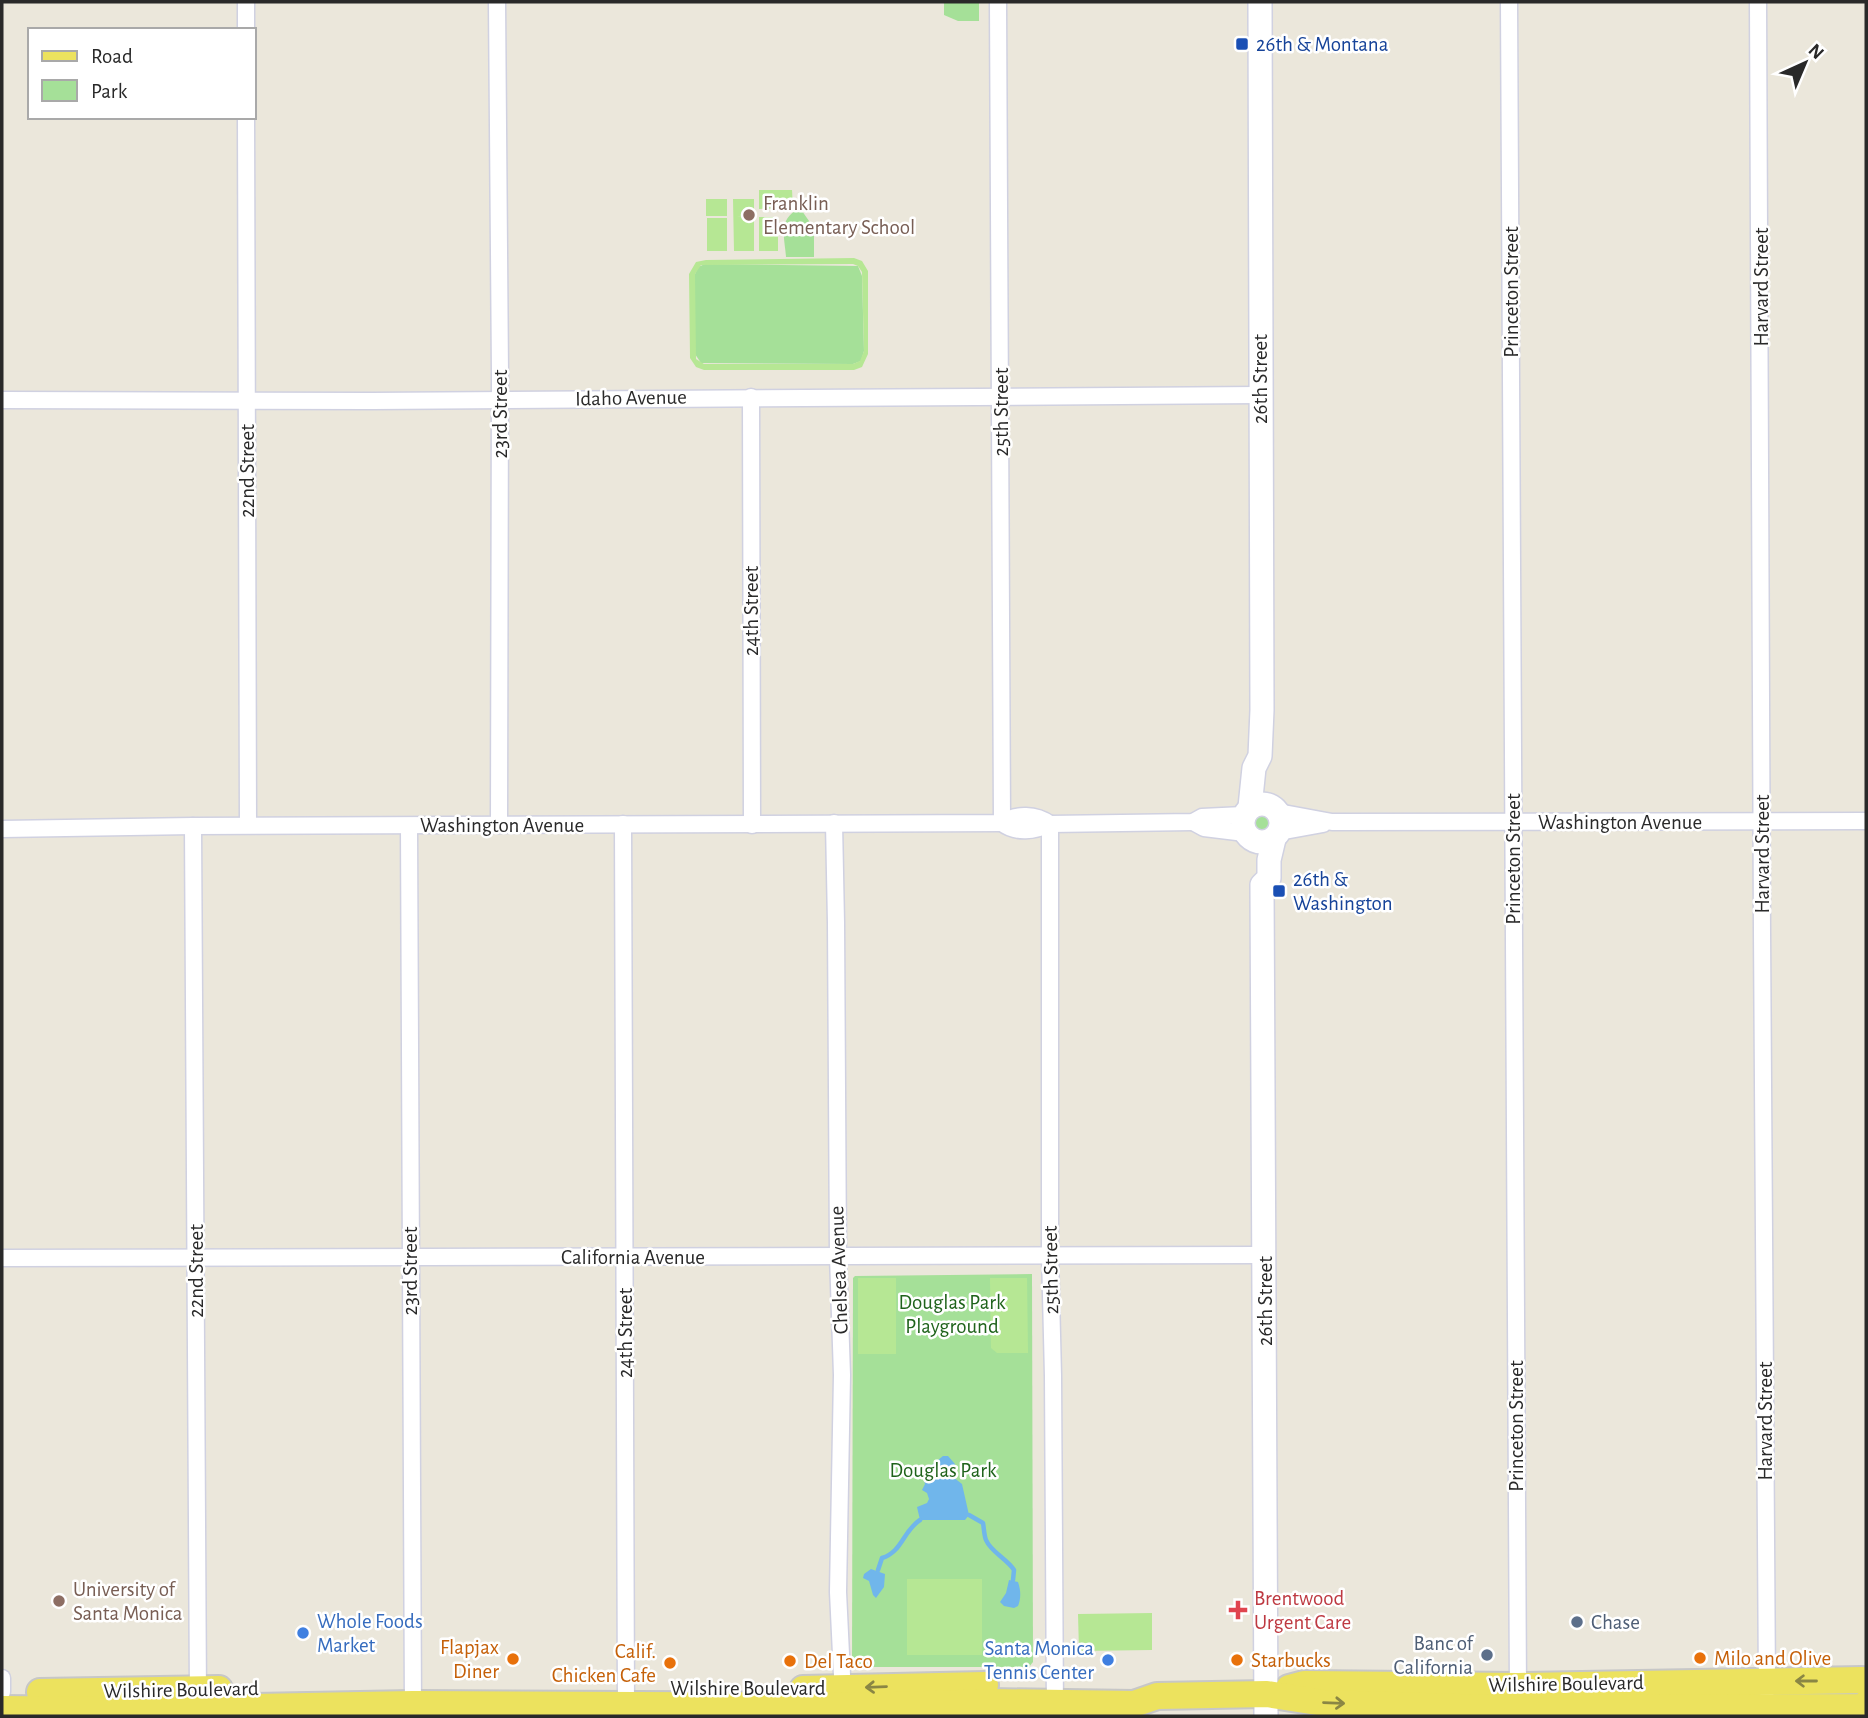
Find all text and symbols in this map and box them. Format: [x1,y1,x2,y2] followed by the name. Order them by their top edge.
[28,28,256,119] legend
[1770,28,1840,98] north arrow
[1256,34,1389,55] place label: 26th & Montana
[1234,36,1250,52] marker: 26th & Montana
[1804,40,1827,63] text: N
[91,46,133,67] text: Road
[91,81,128,102] text: Park
[763,193,915,238] place label: Franklin Elementary School
[741,207,757,223] marker: Franklin Elementary School
[1501,226,1522,358] street label: Princeton Street
[1751,227,1772,347] street label: Harvard Street
[1250,334,1271,424] street label: 26th Street
[991,367,1012,456] street label: 25th Street
[490,369,511,458] street label: 23rd Street
[575,387,687,409] street label: Idaho Avenue
[237,424,258,518] street label: 22nd Street
[741,566,762,656] street label: 24th Street
[1503,793,1524,925] street label: Princeton Street
[1752,794,1773,914] street label: Harvard Street
[1538,812,1702,833] street label: Washington Avenue
[420,815,584,836] street label: Washington Avenue
[1293,869,1393,914] place label: 26th & Washington
[1271,883,1287,899] marker: 26th & Washington
[826,1205,852,1335] street label: Chelsea Avenue
[186,1224,207,1318] street label: 22nd Street
[1040,1225,1062,1315] street label: 25th Street
[400,1226,421,1315] street label: 23rd Street
[561,1247,705,1268] street label: California Avenue
[1255,1256,1276,1346] street label: 26th Street
[615,1288,636,1378] street label: 24th Street
[898,1292,1006,1337] park label: Douglas Park Playground
[1506,1360,1527,1492] street label: Princeton Street
[1755,1361,1776,1481] street label: Harvard Street
[889,1460,997,1481] park label: Douglas Park
[73,1579,183,1624] place label: University of Santa Monica
[1254,1588,1351,1633] place label: Brentwood Urgent Care
[51,1593,67,1609] marker: University of Santa Monica
[1228,1600,1248,1620] marker: Brentwood Urgent Care
[317,1611,423,1656] place label: Whole Foods Market
[1591,1612,1640,1633] place label: Chase
[1569,1614,1585,1630] marker: Chase
[295,1625,311,1641] marker: Whole Foods Market
[1394,1633,1475,1678] place label: Banc of California
[440,1637,499,1682] place label: Flapjax Diner
[984,1638,1094,1683] place label: Santa Monica Tennis Center
[552,1641,656,1686] place label: Calif. Chicken Cafe
[1479,1647,1495,1663] marker: Banc of California
[1714,1648,1831,1669] place label: Milo and Olive
[1251,1650,1331,1671] place label: Starbucks
[1692,1650,1708,1666] marker: Milo and Olive
[505,1651,521,1667] marker: Flapjax Diner
[804,1651,873,1672] place label: Del Taco
[1100,1652,1116,1668] marker: Santa Monica Tennis Center
[1229,1652,1245,1668] marker: Starbucks
[782,1653,798,1669] marker: Del Taco
[662,1655,678,1671] marker: Calif. Chicken Cafe
[1488,1672,1644,1696] street label: Wilshire Boulevard
[1795,1674,1818,1688] one-way arrow
[103,1678,259,1702] street label: Wilshire Boulevard
[670,1678,826,1699] street label: Wilshire Boulevard
[865,1681,888,1694] one-way arrow
[1322,1697,1345,1710] one-way arrow

